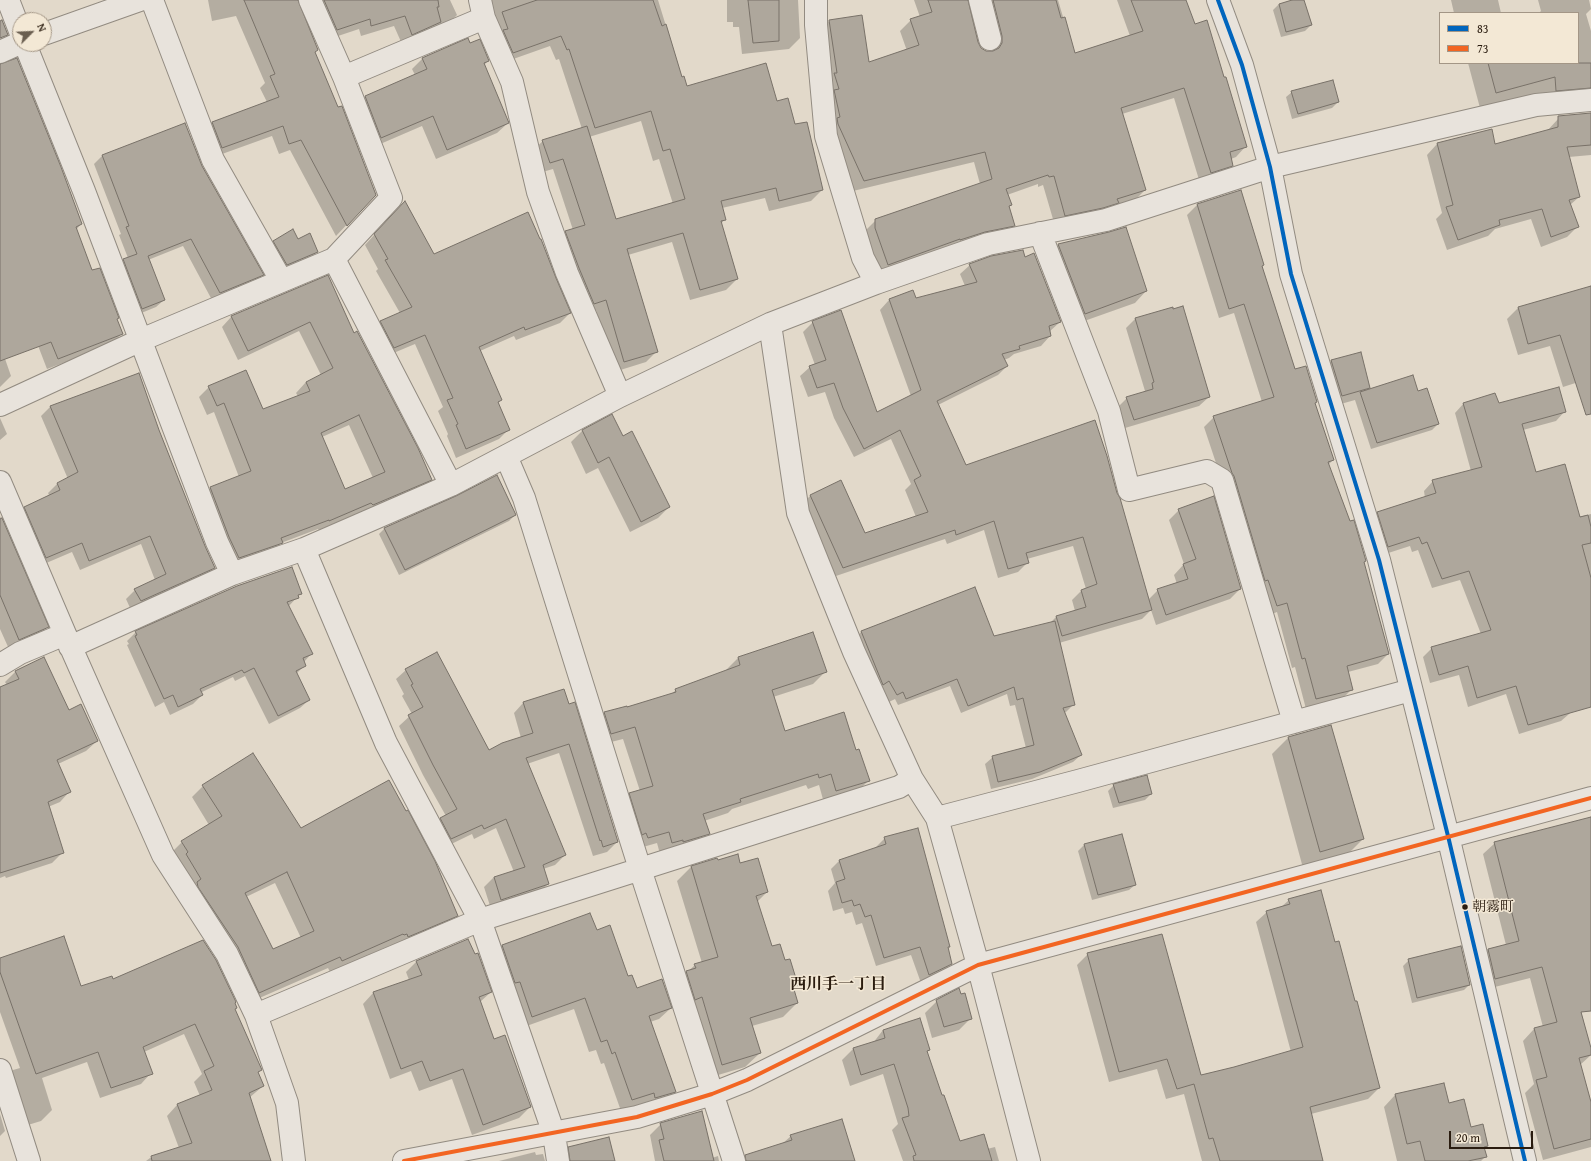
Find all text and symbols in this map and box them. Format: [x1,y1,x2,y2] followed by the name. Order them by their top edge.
[12,12,52,52] north arrow
[1439,12,1579,64] legend
[1477,20,1489,37] text: 83
[33,21,51,34] text: N
[1477,40,1489,57] text: 73
[1472,899,1514,915] place label: 朝霧町
[1460,902,1470,912] marker: 朝霧町
[790,975,886,995] district label: 西川手一丁目
[1451,1123,1535,1149] scale bar
[1456,1129,1480,1146] text: 20 m

